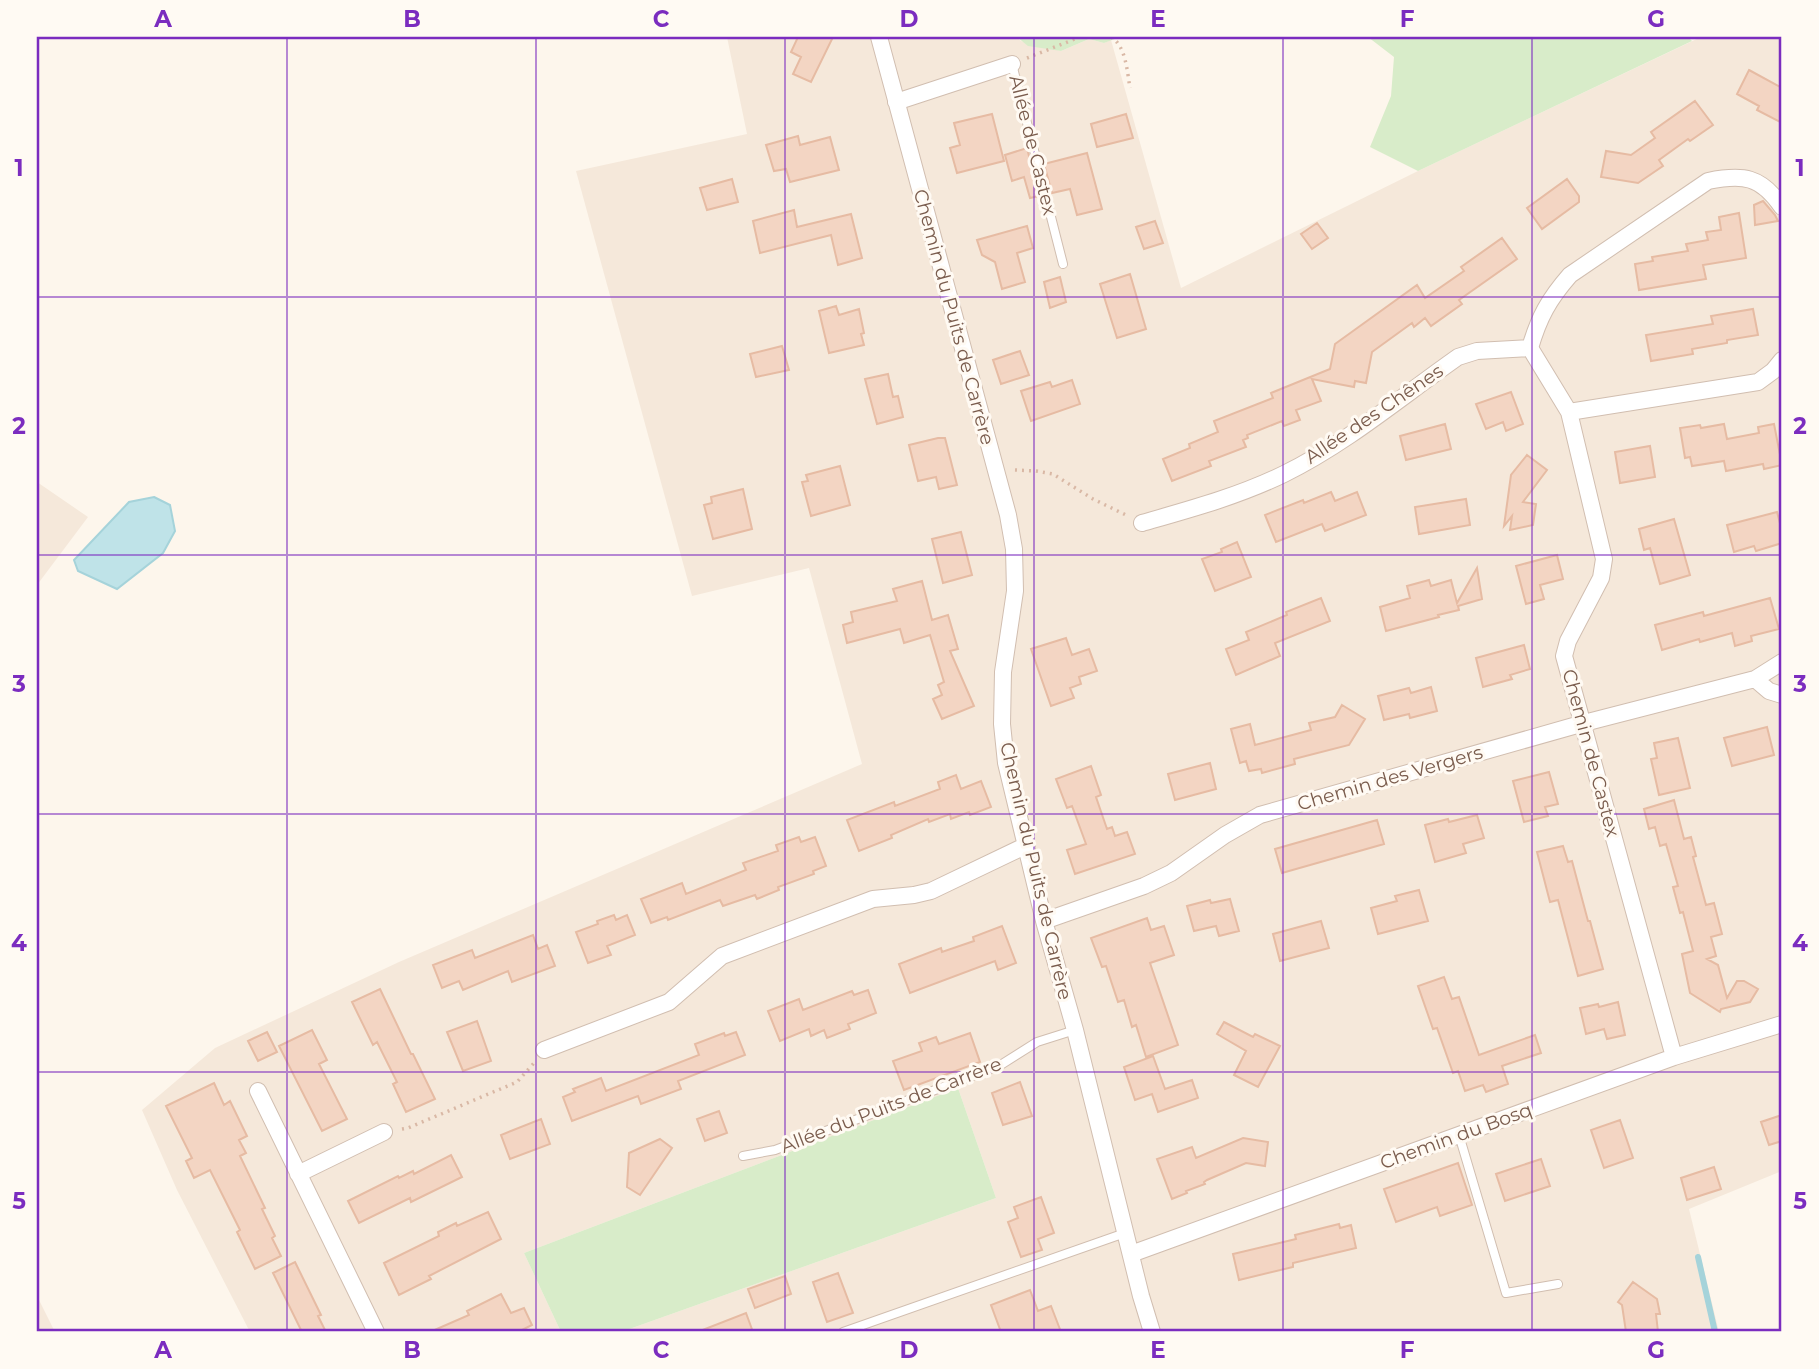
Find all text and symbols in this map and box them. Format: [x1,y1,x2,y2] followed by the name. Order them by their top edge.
[153,5,172,33] text: A
[403,5,421,33] text: B
[653,5,670,33] text: C
[900,5,919,33] text: D
[1150,5,1166,33] text: E
[1400,5,1415,33] text: F
[1647,5,1665,33] text: G
[1004,73,1062,217] street label: Allée de Castex
[14,154,24,182] text: 1
[1795,154,1805,182] text: 1
[909,187,999,447] street label: Chemin du Puits de Carrère
[1301,359,1447,469] street label: Allée des Chênes
[12,412,26,440] text: 2
[1793,412,1807,440] text: 2
[1558,667,1624,839] street label: Chemin de Castex
[11,670,26,698] text: 3
[1792,670,1807,698] text: 3
[995,740,1077,1002] street label: Chemin du Puits de Carrère
[1295,740,1485,816] street label: Chemin des Vergers
[11,929,27,957] text: 4
[1792,929,1808,957] text: 4
[777,1052,1005,1158] street label: Allée du Puits de Carrère
[1377,1098,1535,1174] street label: Chemin du Bosq
[12,1187,26,1215] text: 5
[1793,1187,1807,1215] text: 5
[153,1336,172,1364] text: A
[403,1336,421,1364] text: B
[653,1336,670,1364] text: C
[900,1336,919,1364] text: D
[1150,1336,1166,1364] text: E
[1400,1336,1415,1364] text: F
[1647,1336,1665,1364] text: G

